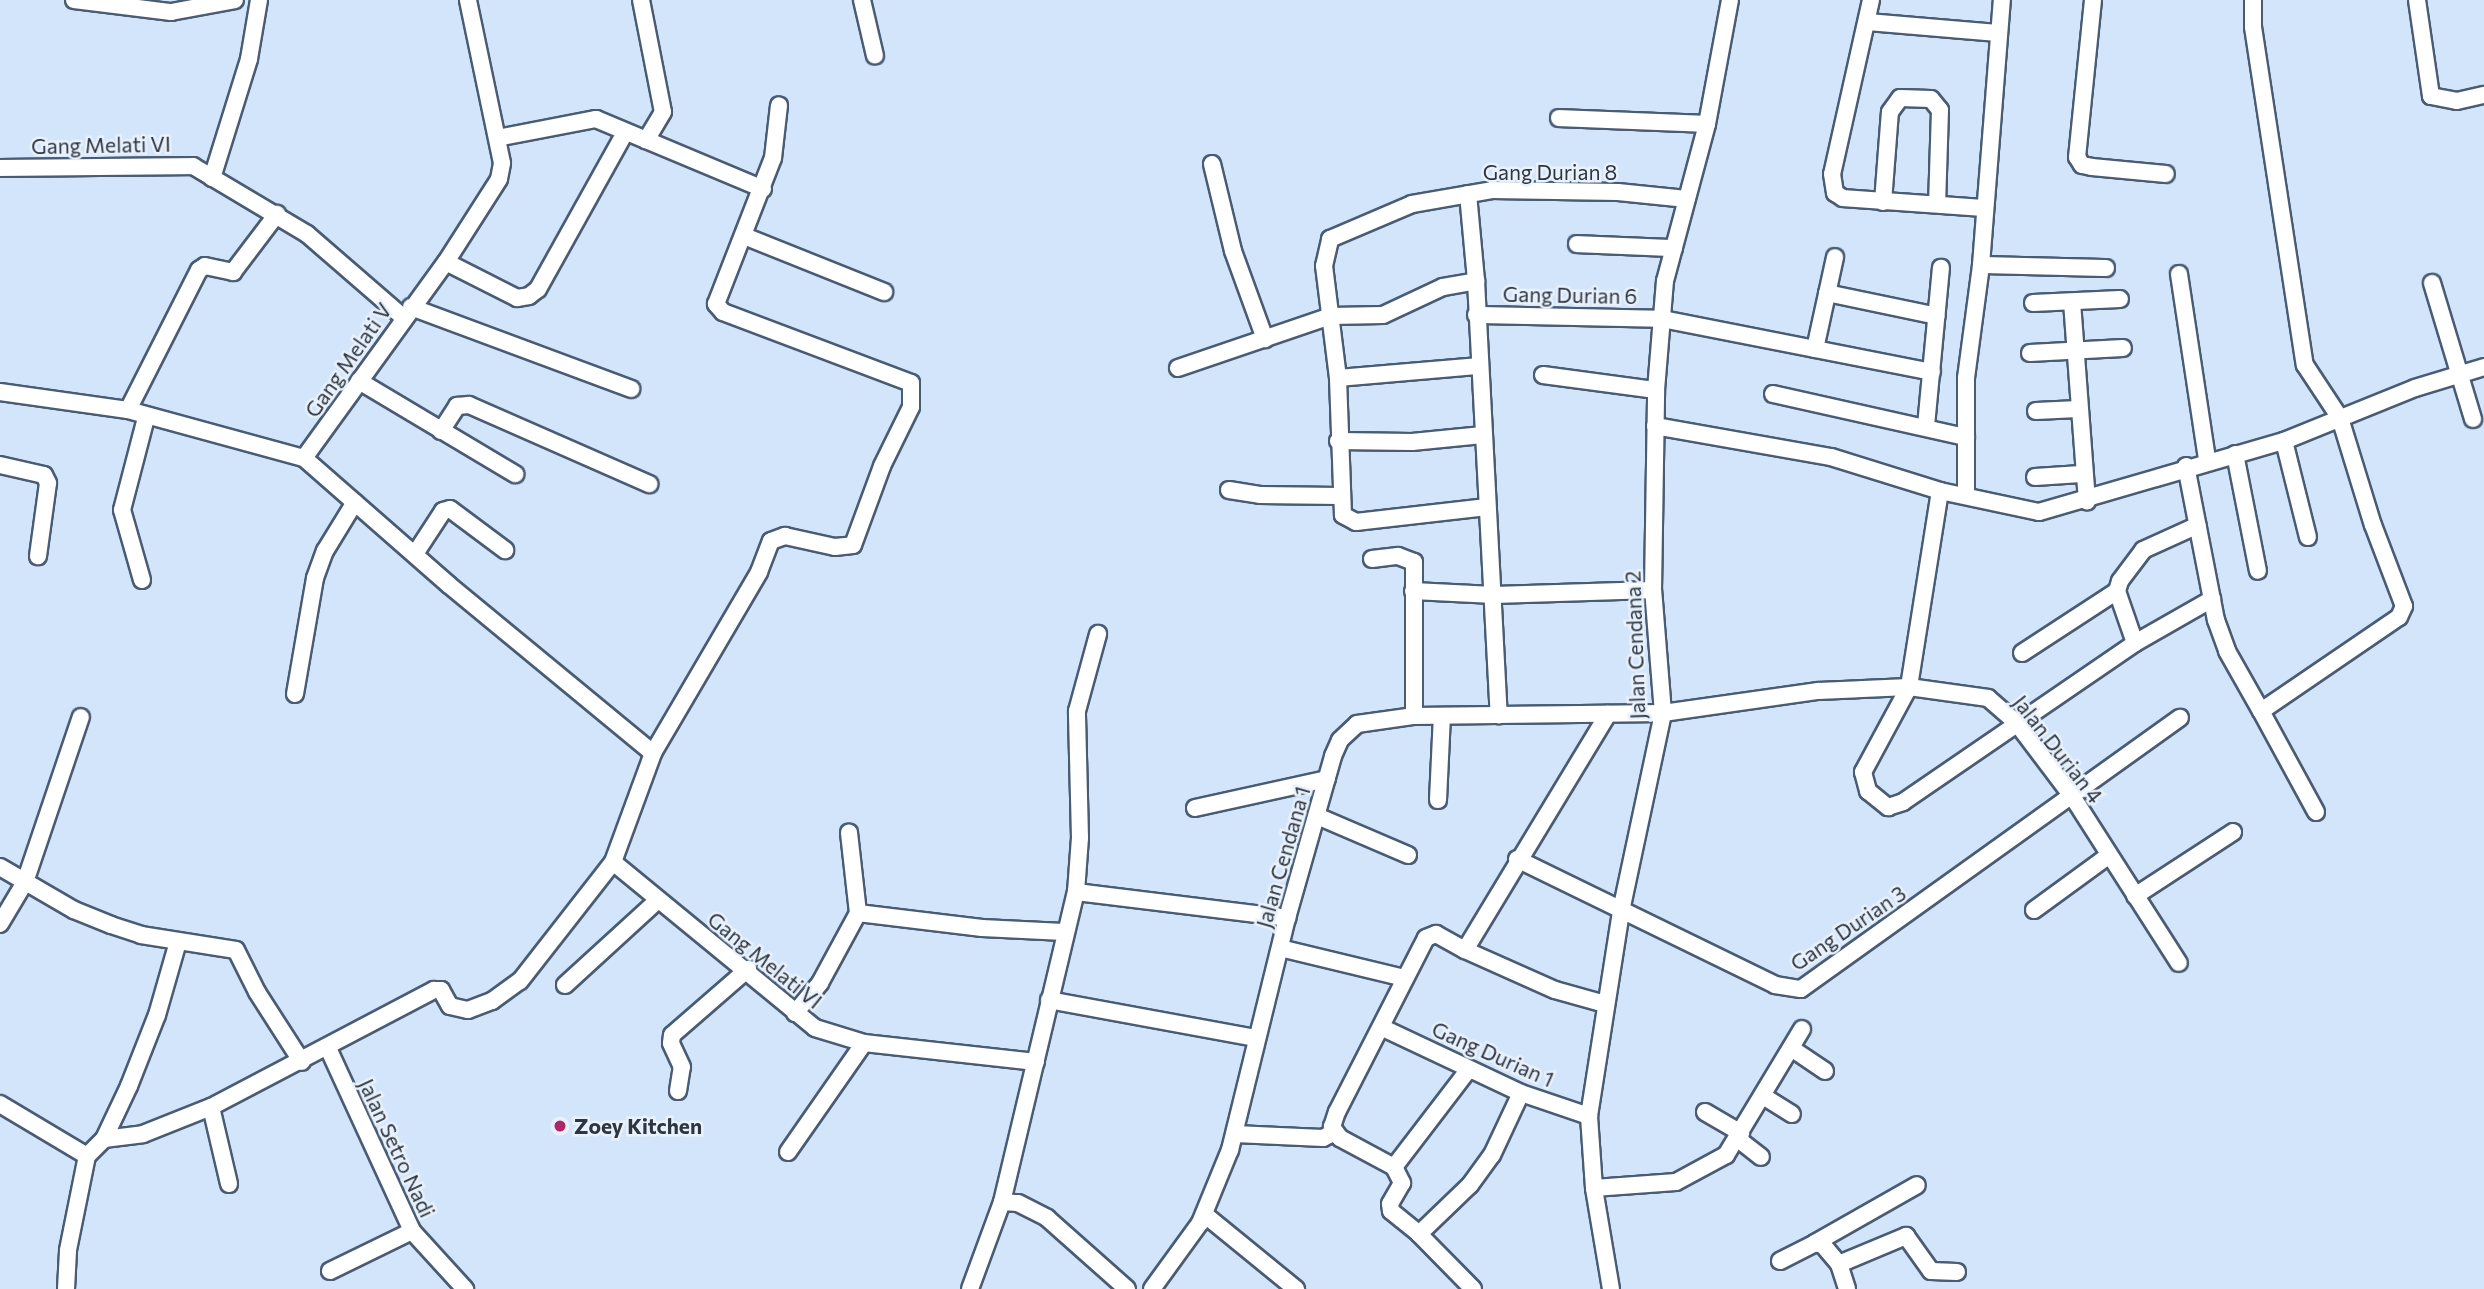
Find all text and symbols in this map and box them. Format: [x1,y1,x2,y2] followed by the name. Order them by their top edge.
[31,131,171,159] street label: Gang Melati VI
[1483,159,1617,185] street label: Gang Durian 8
[1503,281,1637,309] street label: Gang Durian 6
[299,298,397,422] street label: Gang Melati V
[1620,570,1650,720] street label: Jalan Cendana 2
[2008,690,2108,808] street label: Jalan Durian 4
[1251,783,1315,931] street label: Jalan Cendana 1
[1785,880,1911,976] street label: Gang Durian 3
[703,906,827,1014] street label: Gang Melati VI
[1428,1016,1558,1092] street label: Gang Durian 1
[354,1075,440,1221] street label: Jalan Setro Nadi
[574,1113,702,1139] place label: Zoey Kitchen
[552,1118,568,1134] marker: Zoey Kitchen

